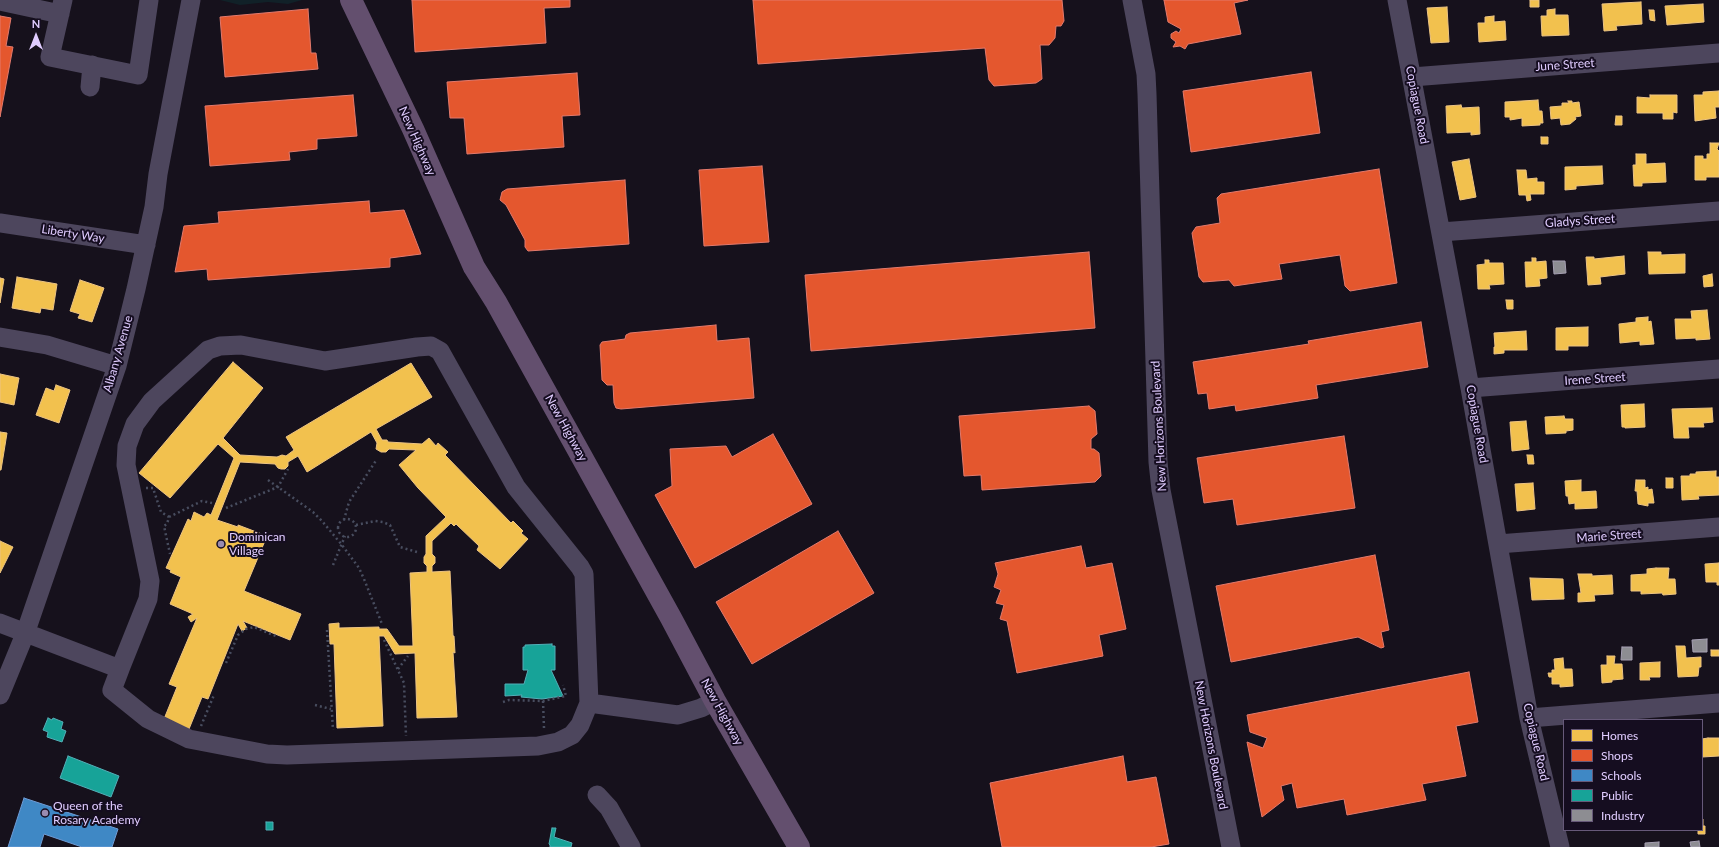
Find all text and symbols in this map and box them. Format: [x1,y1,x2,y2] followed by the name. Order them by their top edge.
[16,16,56,56] north arrow
[32,17,40,30] text: N
[1535,56,1595,74] street label: June Street
[1402,65,1432,145] street label: Copiague Road
[395,104,439,178] street label: New Highway
[1544,211,1616,231] street label: Gladys Street
[40,222,106,246] street label: Liberty Way
[100,314,136,394] street label: Albany Avenue
[1148,360,1170,492] street label: New Horizons Boulevard
[1564,370,1626,388] street label: Irene Street
[1463,384,1491,464] street label: Copiague Road
[542,392,590,464] street label: New Highway
[1576,527,1642,545] street label: Marie Street
[229,530,286,558] place label: Dominican Village
[216,539,226,549] marker: Dominican Village
[698,676,746,748] street label: New Highway
[1191,679,1231,811] street label: New Horizons Boulevard
[1520,702,1552,782] street label: Copiague Road
[1563,719,1703,831] legend
[1601,728,1638,743] text: Homes
[1601,748,1633,763] text: Shops
[1601,768,1642,783] text: Schools
[1601,788,1633,803] text: Public
[53,799,140,827] place label: Queen of the Rosary Academy
[40,808,50,818] marker: Queen of the Rosary Academy
[1601,808,1644,823] text: Industry

